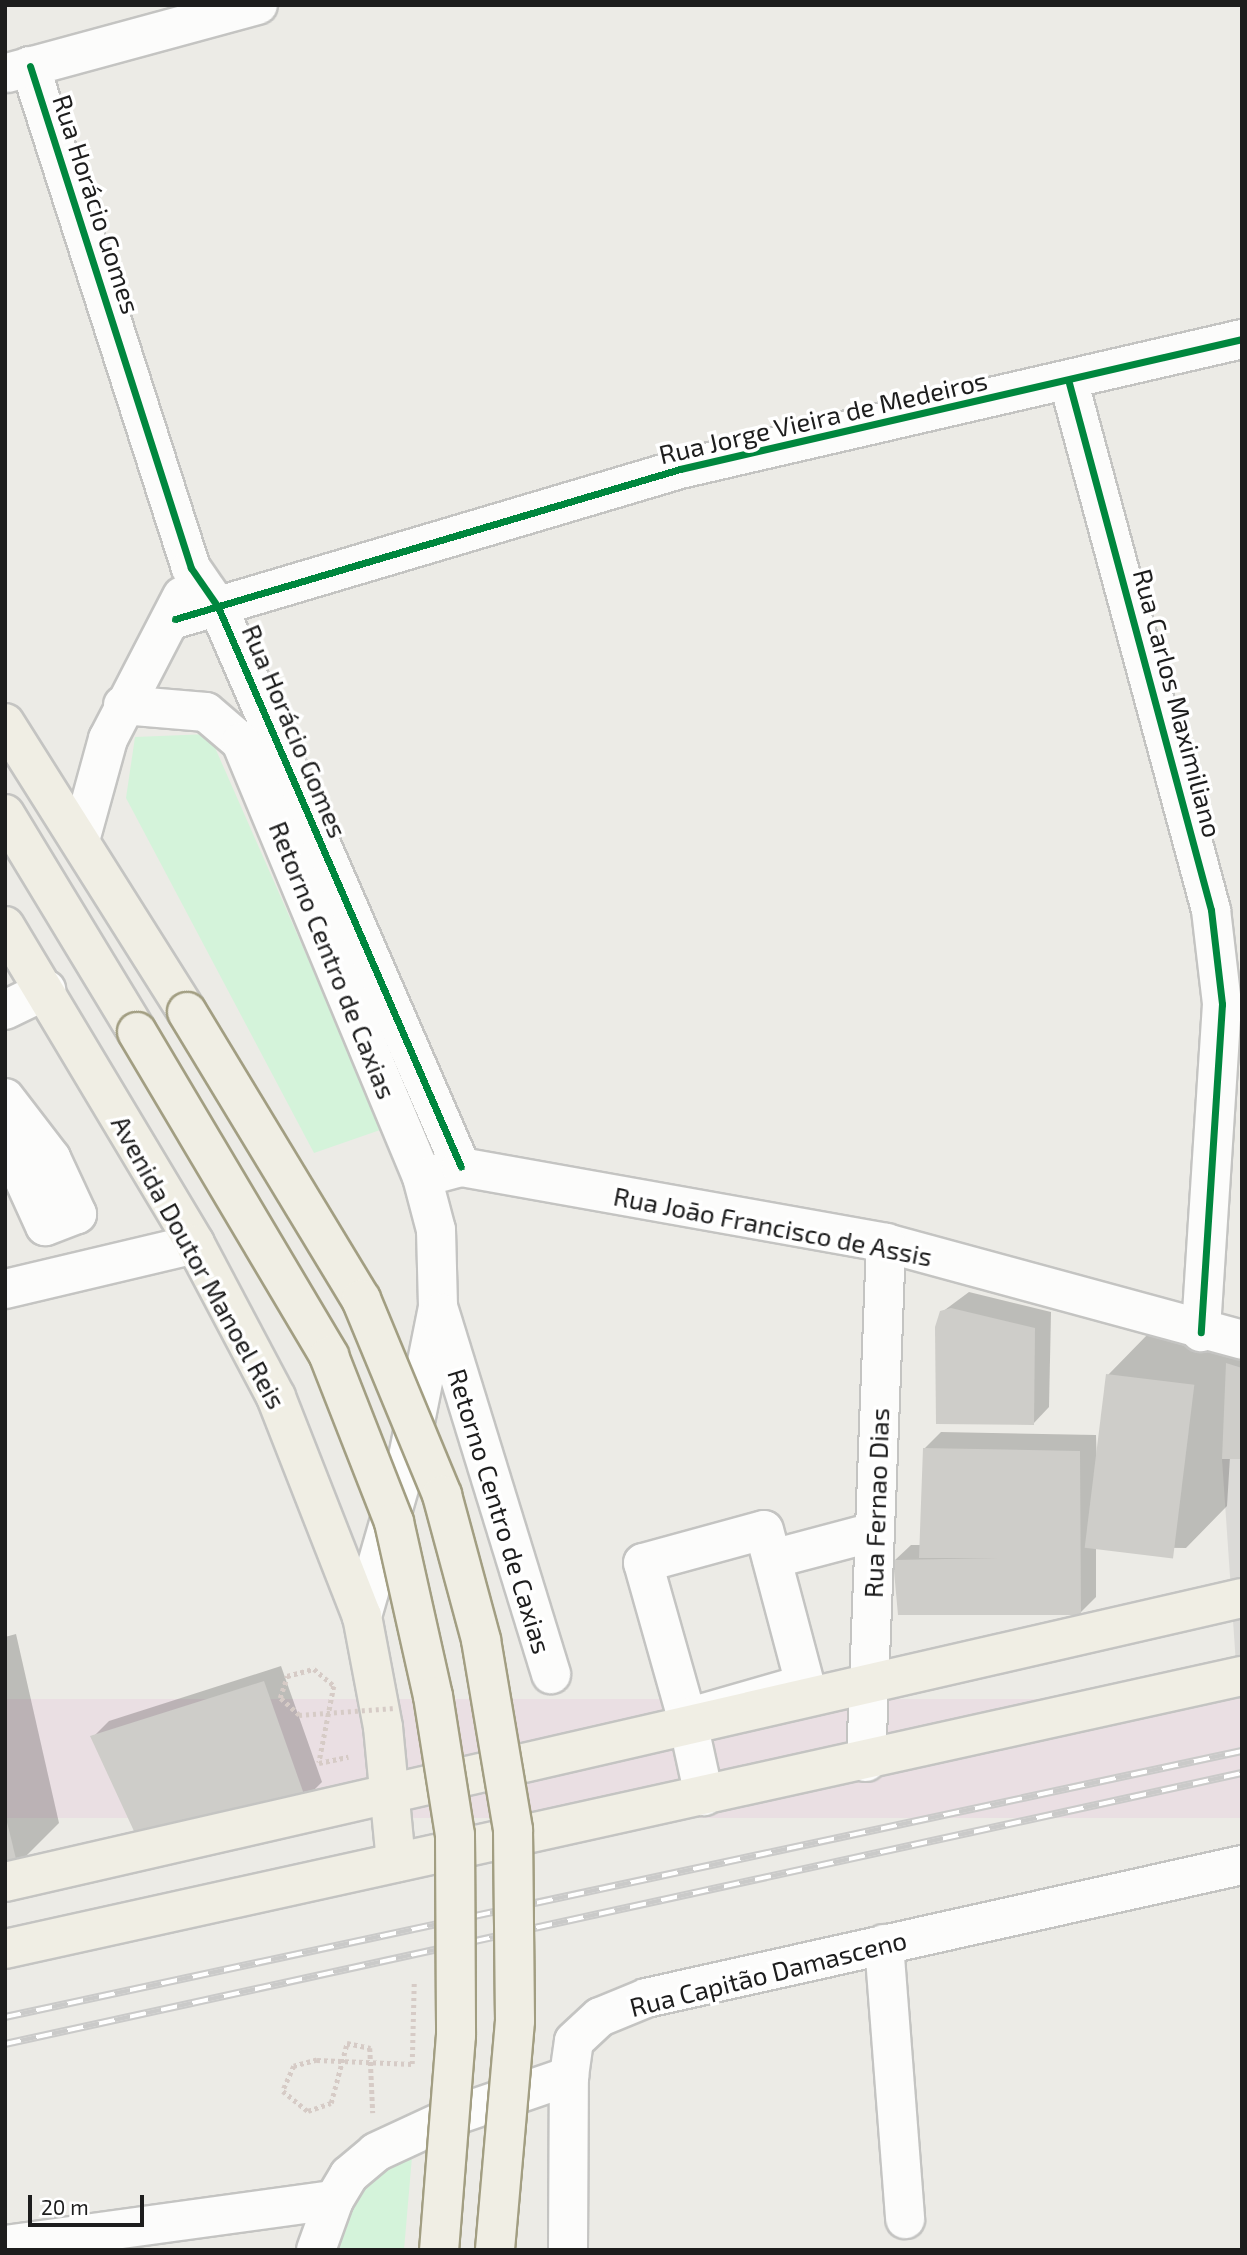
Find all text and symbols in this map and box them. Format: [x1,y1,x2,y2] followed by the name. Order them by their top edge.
[47,90,147,318] street label: Rua Horácio Gomes
[655,364,991,470] street label: Rua Jorge Vieira de Medeiros
[1127,565,1229,841] street label: Rua Carlos Maximiliano
[236,620,354,842] street label: Rua Horácio Gomes
[263,817,403,1103] street label: Retorno Centro de Caxias
[105,1109,293,1415] street label: Avenida Doutor Manoel Reis
[610,1180,936,1272] street label: Rua Joāo Francisco de Assis
[442,1365,558,1657] street label: Retorno Centro de Caxias
[857,1407,895,1599] street label: Rua Fernao Dias
[626,1923,910,2023] street label: Rua Capitão Damasceno
[32,2182,147,2226] scale bar
[41,2194,89,2219] text: 20 m

